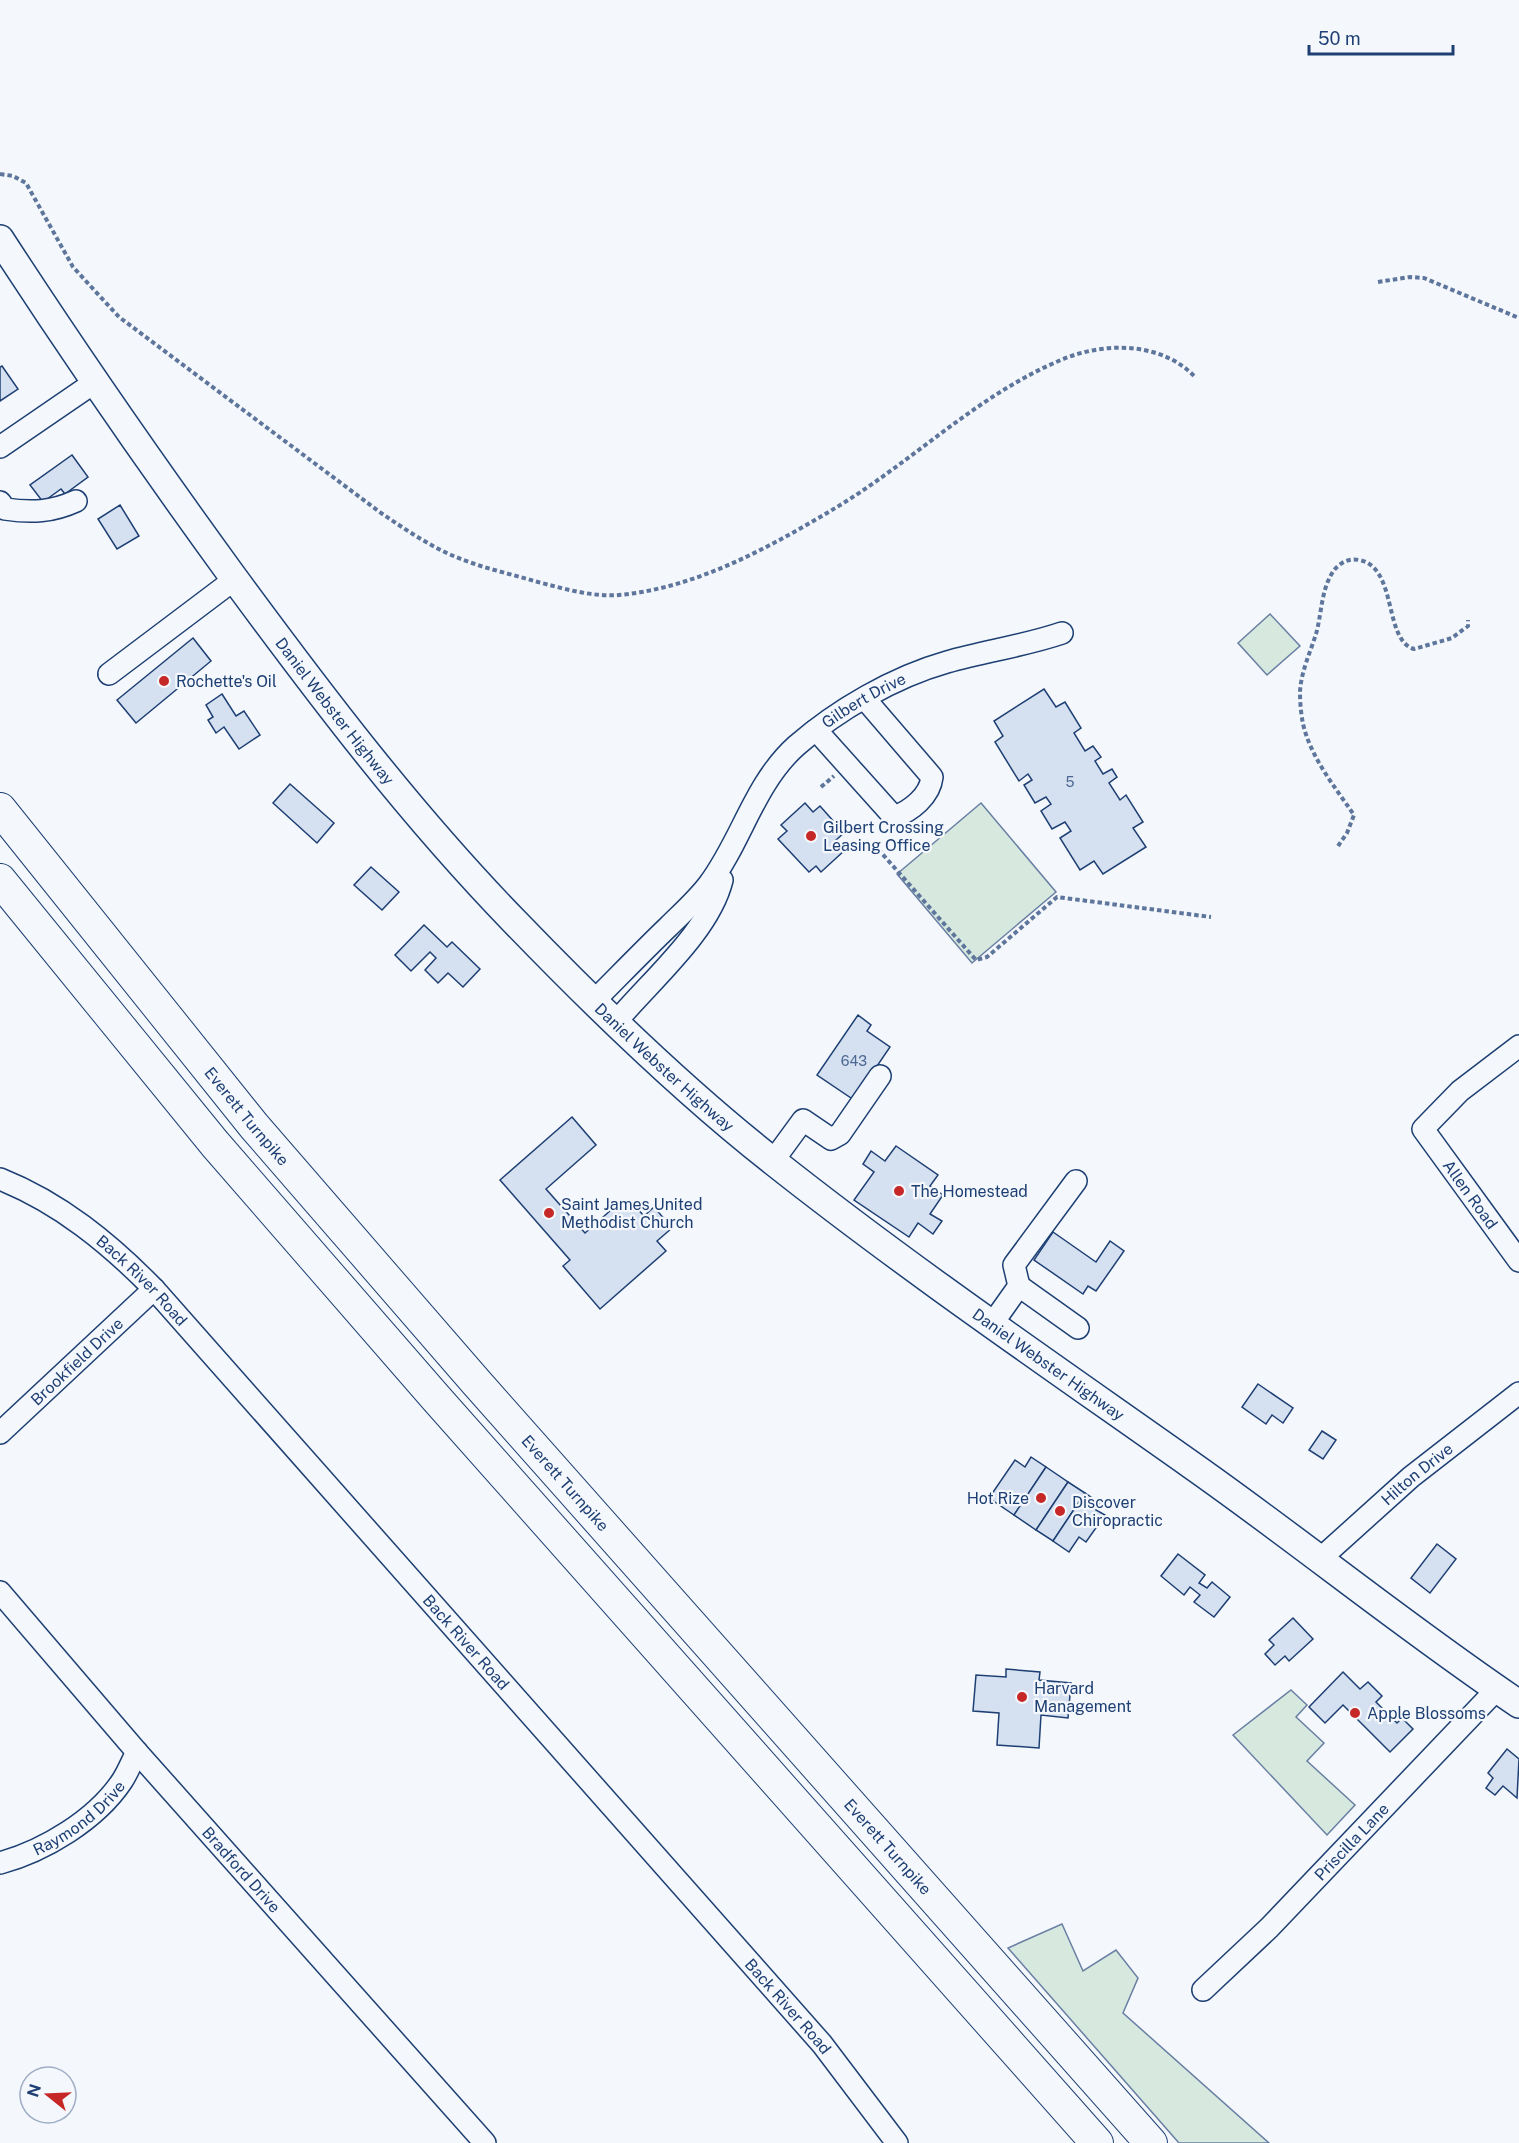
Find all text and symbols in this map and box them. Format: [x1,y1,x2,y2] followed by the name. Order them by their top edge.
[1309,18,1453,56] scale bar
[1318,28,1361,49] text: 50 m
[271,634,398,789] street label: Daniel Webster Highway
[818,669,909,732] street label: Gilbert Drive
[176,672,277,691] place label: Rochette's Oil
[157,674,171,688] marker: Rochette's Oil
[1066,774,1075,790] house number: 5
[823,818,944,855] place label: Gilbert Crossing Leasing Office
[804,829,818,843] marker: Gilbert Crossing Leasing Office
[591,999,738,1136] street label: Daniel Webster Highway
[841,1053,867,1069] house number: 643
[200,1063,293,1169] street label: Everett Turnpike
[1439,1156,1501,1233] street label: Allen Road
[911,1182,1028,1201] place label: The Homestead
[892,1184,906,1198] marker: The Homestead
[561,1195,702,1232] place label: Saint James United Methodist Church
[542,1206,556,1220] marker: Saint James United Methodist Church
[92,1231,191,1330] street label: Back River Road
[969,1305,1128,1425] street label: Daniel Webster Highway
[27,1314,127,1409] street label: Brookfield Drive
[518,1431,613,1535] street label: Everett Turnpike
[1377,1439,1457,1509] street label: Hilton Drive
[967,1489,1029,1508] place label: Hot Rize
[1034,1491,1048,1505] marker: Hot Rize
[1072,1493,1163,1530] place label: Discover Chiropractic
[1053,1504,1067,1518] marker: Discover Chiropractic
[419,1591,513,1694] street label: Back River Road
[1034,1679,1132,1716] place label: Harvard Management
[1015,1690,1029,1704] marker: Harvard Management
[1367,1704,1486,1723] place label: Apple Blossoms
[1348,1706,1362,1720] marker: Apple Blossoms
[30,1777,129,1860] street label: Raymond Drive
[840,1795,935,1899] street label: Everett Turnpike
[1311,1799,1393,1884] street label: Priscilla Lane
[198,1823,284,1917] street label: Bradford Drive
[741,1955,835,2058] street label: Back River Road
[18,2065,78,2125] north arrow
[23,2082,45,2099] text: N

